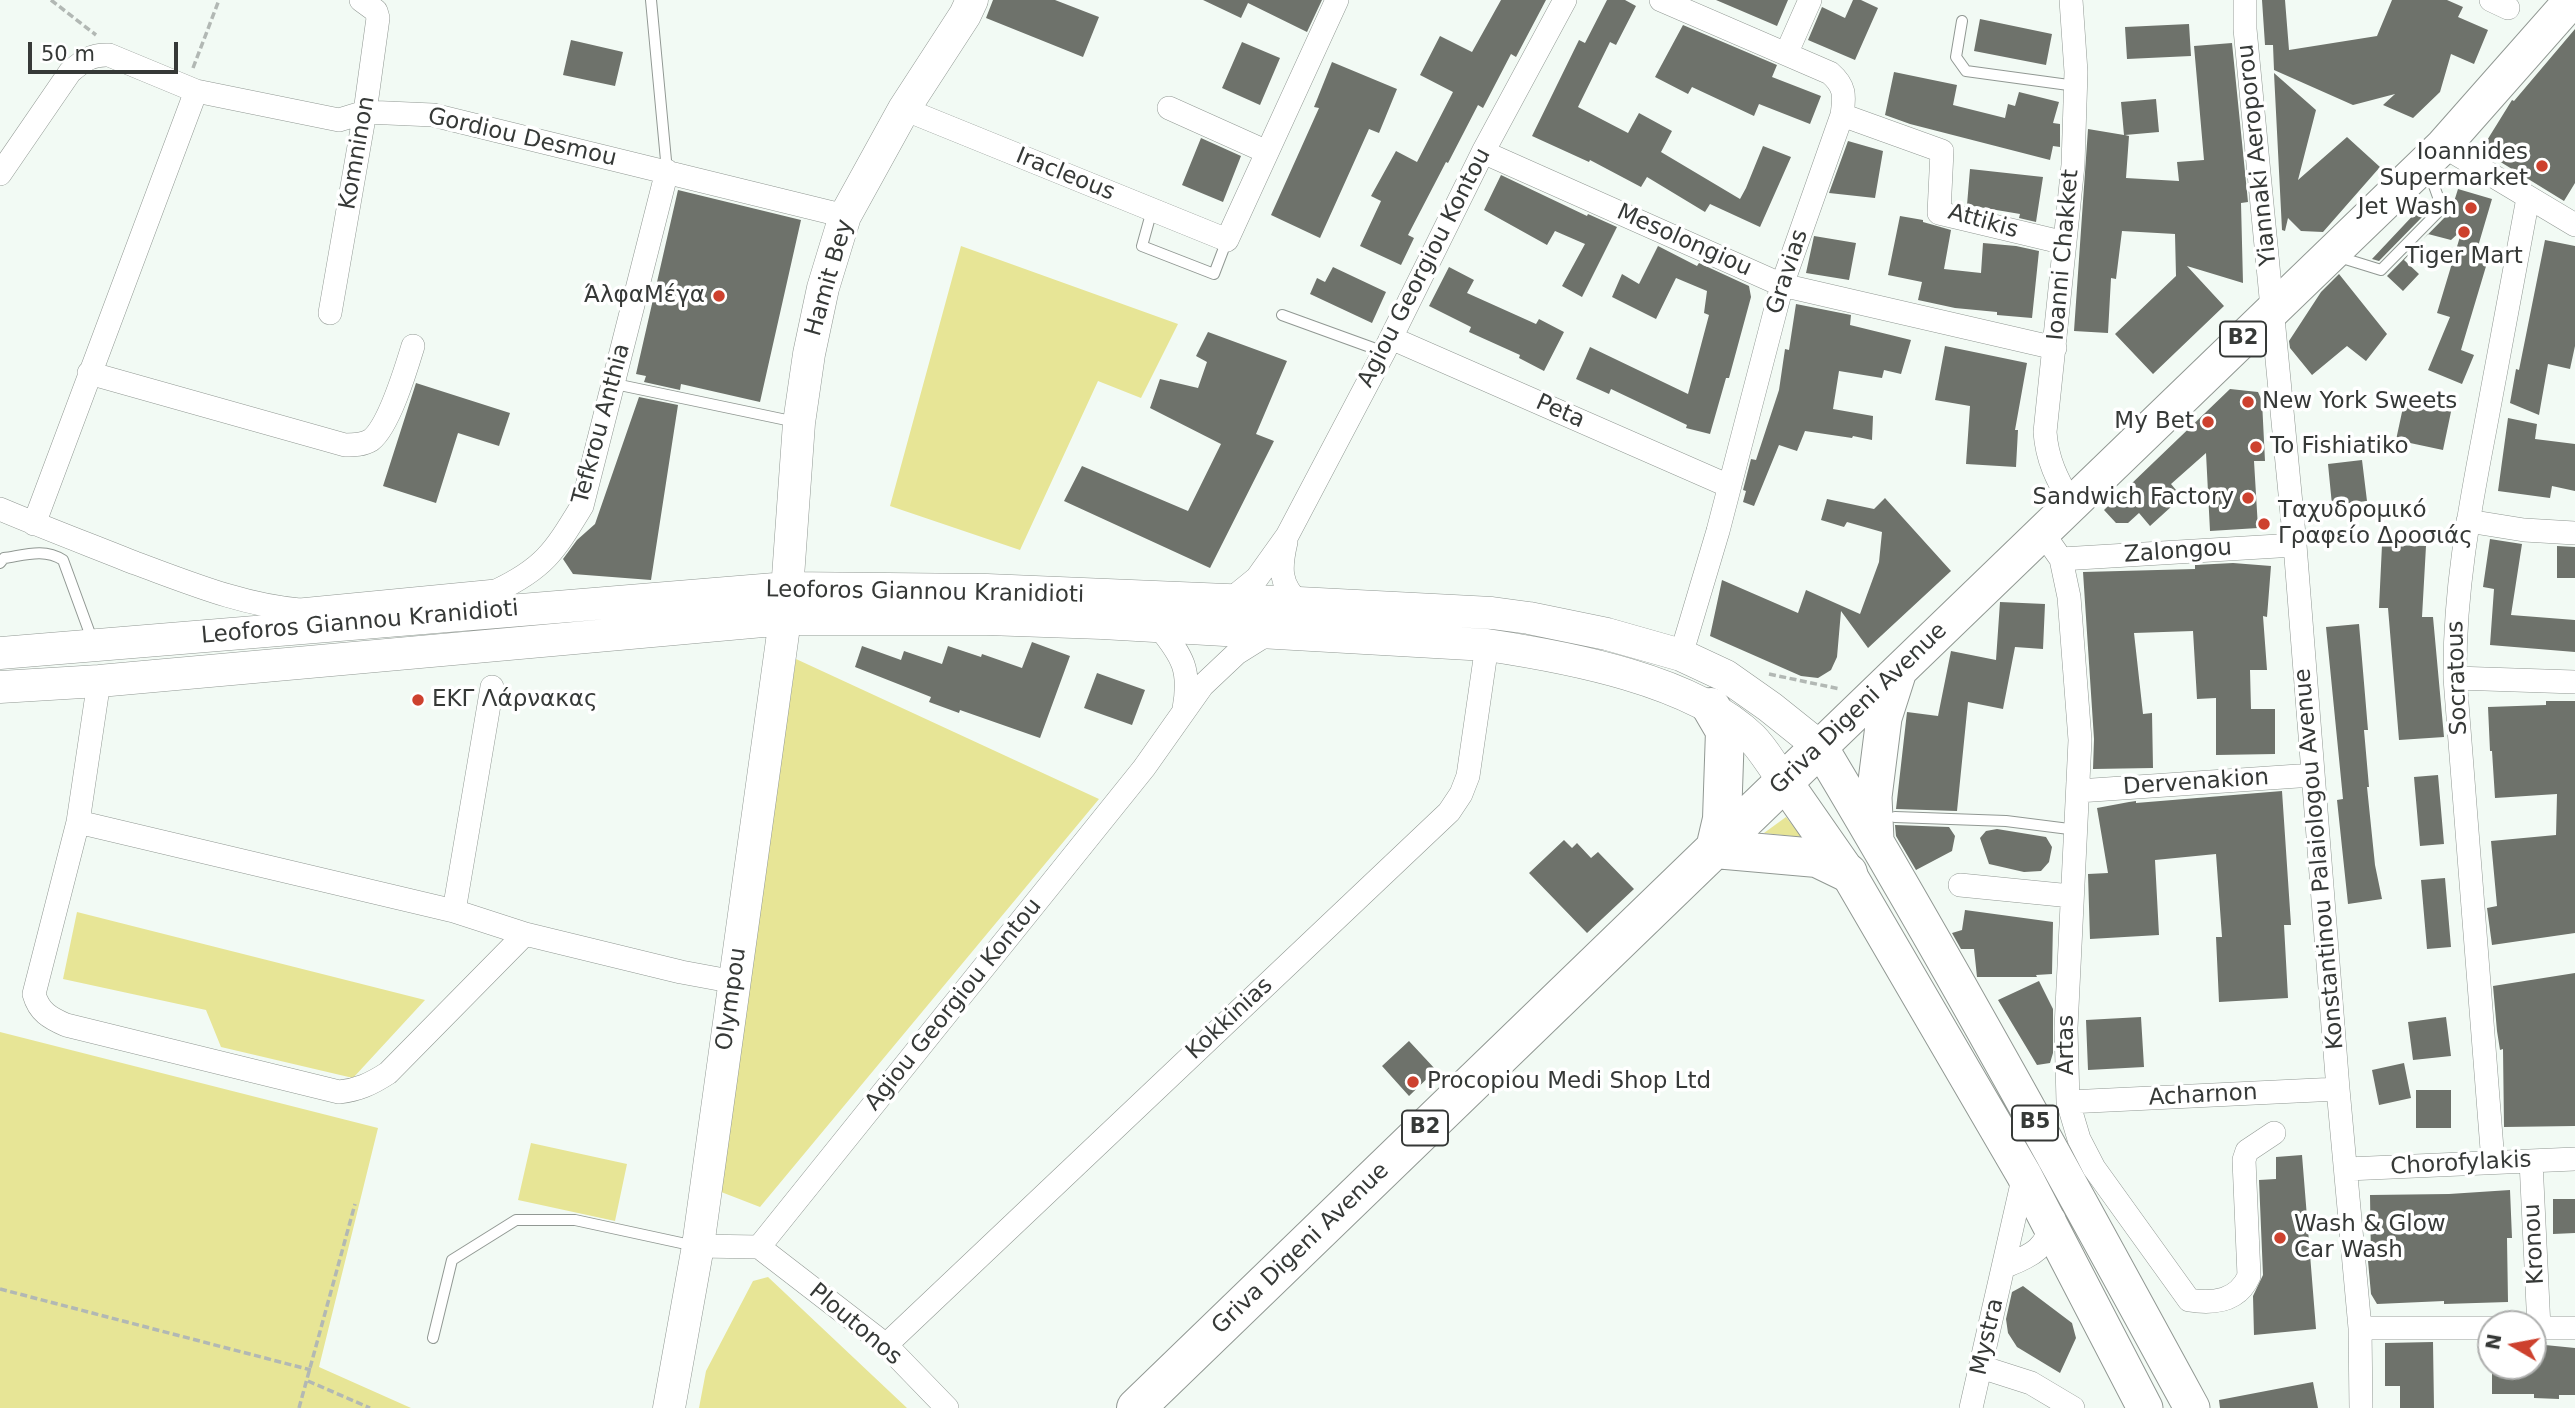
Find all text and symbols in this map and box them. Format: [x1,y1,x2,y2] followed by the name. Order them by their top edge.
[32,28,182,72] scale bar
[41,42,95,66] text: 50 m
[2233,43,2283,267] street label: Yiannaki Aeroporou
[334,94,382,212] street label: Komninon
[425,103,619,173] street label: Gordiou Desmou
[2379,139,2528,193] place label: Ioannides Supermarket
[1012,143,1118,207] street label: Iracleous
[1353,144,1497,392] street label: Agiou Georgiou Kontou
[2534,158,2550,174] marker: Ioannides Supermarket
[2043,168,2085,342] street label: Ioanni Chakket
[2358,194,2457,222] place label: Jet Wash
[1612,199,1756,283] street label: Mesolongiou
[1945,199,2021,245] street label: Attikis
[2463,200,2479,216] marker: Jet Wash
[800,216,860,340] street label: Hamit Bey
[2456,224,2472,240] marker: Tiger Mart
[1761,226,1815,318] street label: Gravias
[2405,243,2523,271] place label: Tiger Mart
[584,282,705,310] place label: ΆλφαΜέγα
[711,288,727,304] marker: ΆλφαΜέγα
[2220,322,2266,356] road number: B2
[567,341,637,507] street label: Tefkrou Anthia
[2262,388,2457,416] place label: New York Sweets
[1531,389,1589,435] street label: Peta
[2240,394,2256,410] marker: New York Sweets
[2114,408,2194,436] place label: My Bet
[2200,414,2216,430] marker: My Bet
[2270,433,2408,461] place label: To Fishiatiko
[2248,439,2264,455] marker: To Fishiatiko
[2032,484,2234,512] place label: Sandwich Factory
[2240,490,2256,506] marker: Sandwich Factory
[2278,497,2473,551] place label: Ταχυδρομικό Γραφείο Δροσιάς
[2256,516,2272,532] marker: Ταχυδρομικό Γραφείο Δροσιάς
[2123,534,2233,570] street label: Zalongou
[765,576,1085,610] street label: Leoforos Giannou Kranidioti
[200,595,520,651] street label: Leoforos Giannou Kranidioti
[1765,617,1953,801] street label: Griva Digeni Avenue
[2442,620,2474,736] street label: Socratous
[2290,667,2350,1051] street label: Konstantinou Palaiologou Avenue
[432,686,597,714] place label: ΕΚΓ Λάρνακας
[410,692,426,708] marker: ΕΚΓ Λάρνακας
[2122,764,2270,802] street label: Dervenakion
[860,893,1048,1117] street label: Agiou Georgiou Kontou
[711,946,753,1052] street label: Olympou
[1181,972,1279,1066] street label: Kokkinias
[2053,1015,2081,1075] street label: Artas
[1427,1068,1711,1096] place label: Procopiou Medi Shop Ltd
[1405,1074,1421,1090] marker: Procopiou Medi Shop Ltd
[2148,1079,2258,1113] street label: Acharnon
[2012,1106,2058,1140] road number: B5
[1402,1110,1448,1146] road number: B2
[2390,1147,2532,1181] street label: Chorofylakis
[1207,1157,1395,1341] street label: Griva Digeni Avenue
[2519,1203,2551,1285] street label: Kronou
[2294,1211,2446,1265] place label: Wash & Glow Car Wash
[2272,1230,2288,1246] marker: Wash & Glow Car Wash
[803,1278,907,1372] street label: Ploutonos
[1966,1296,2010,1378] street label: Mystra
[2477,1310,2547,1380] north arrow
[2481,1332,2506,1351] text: N

